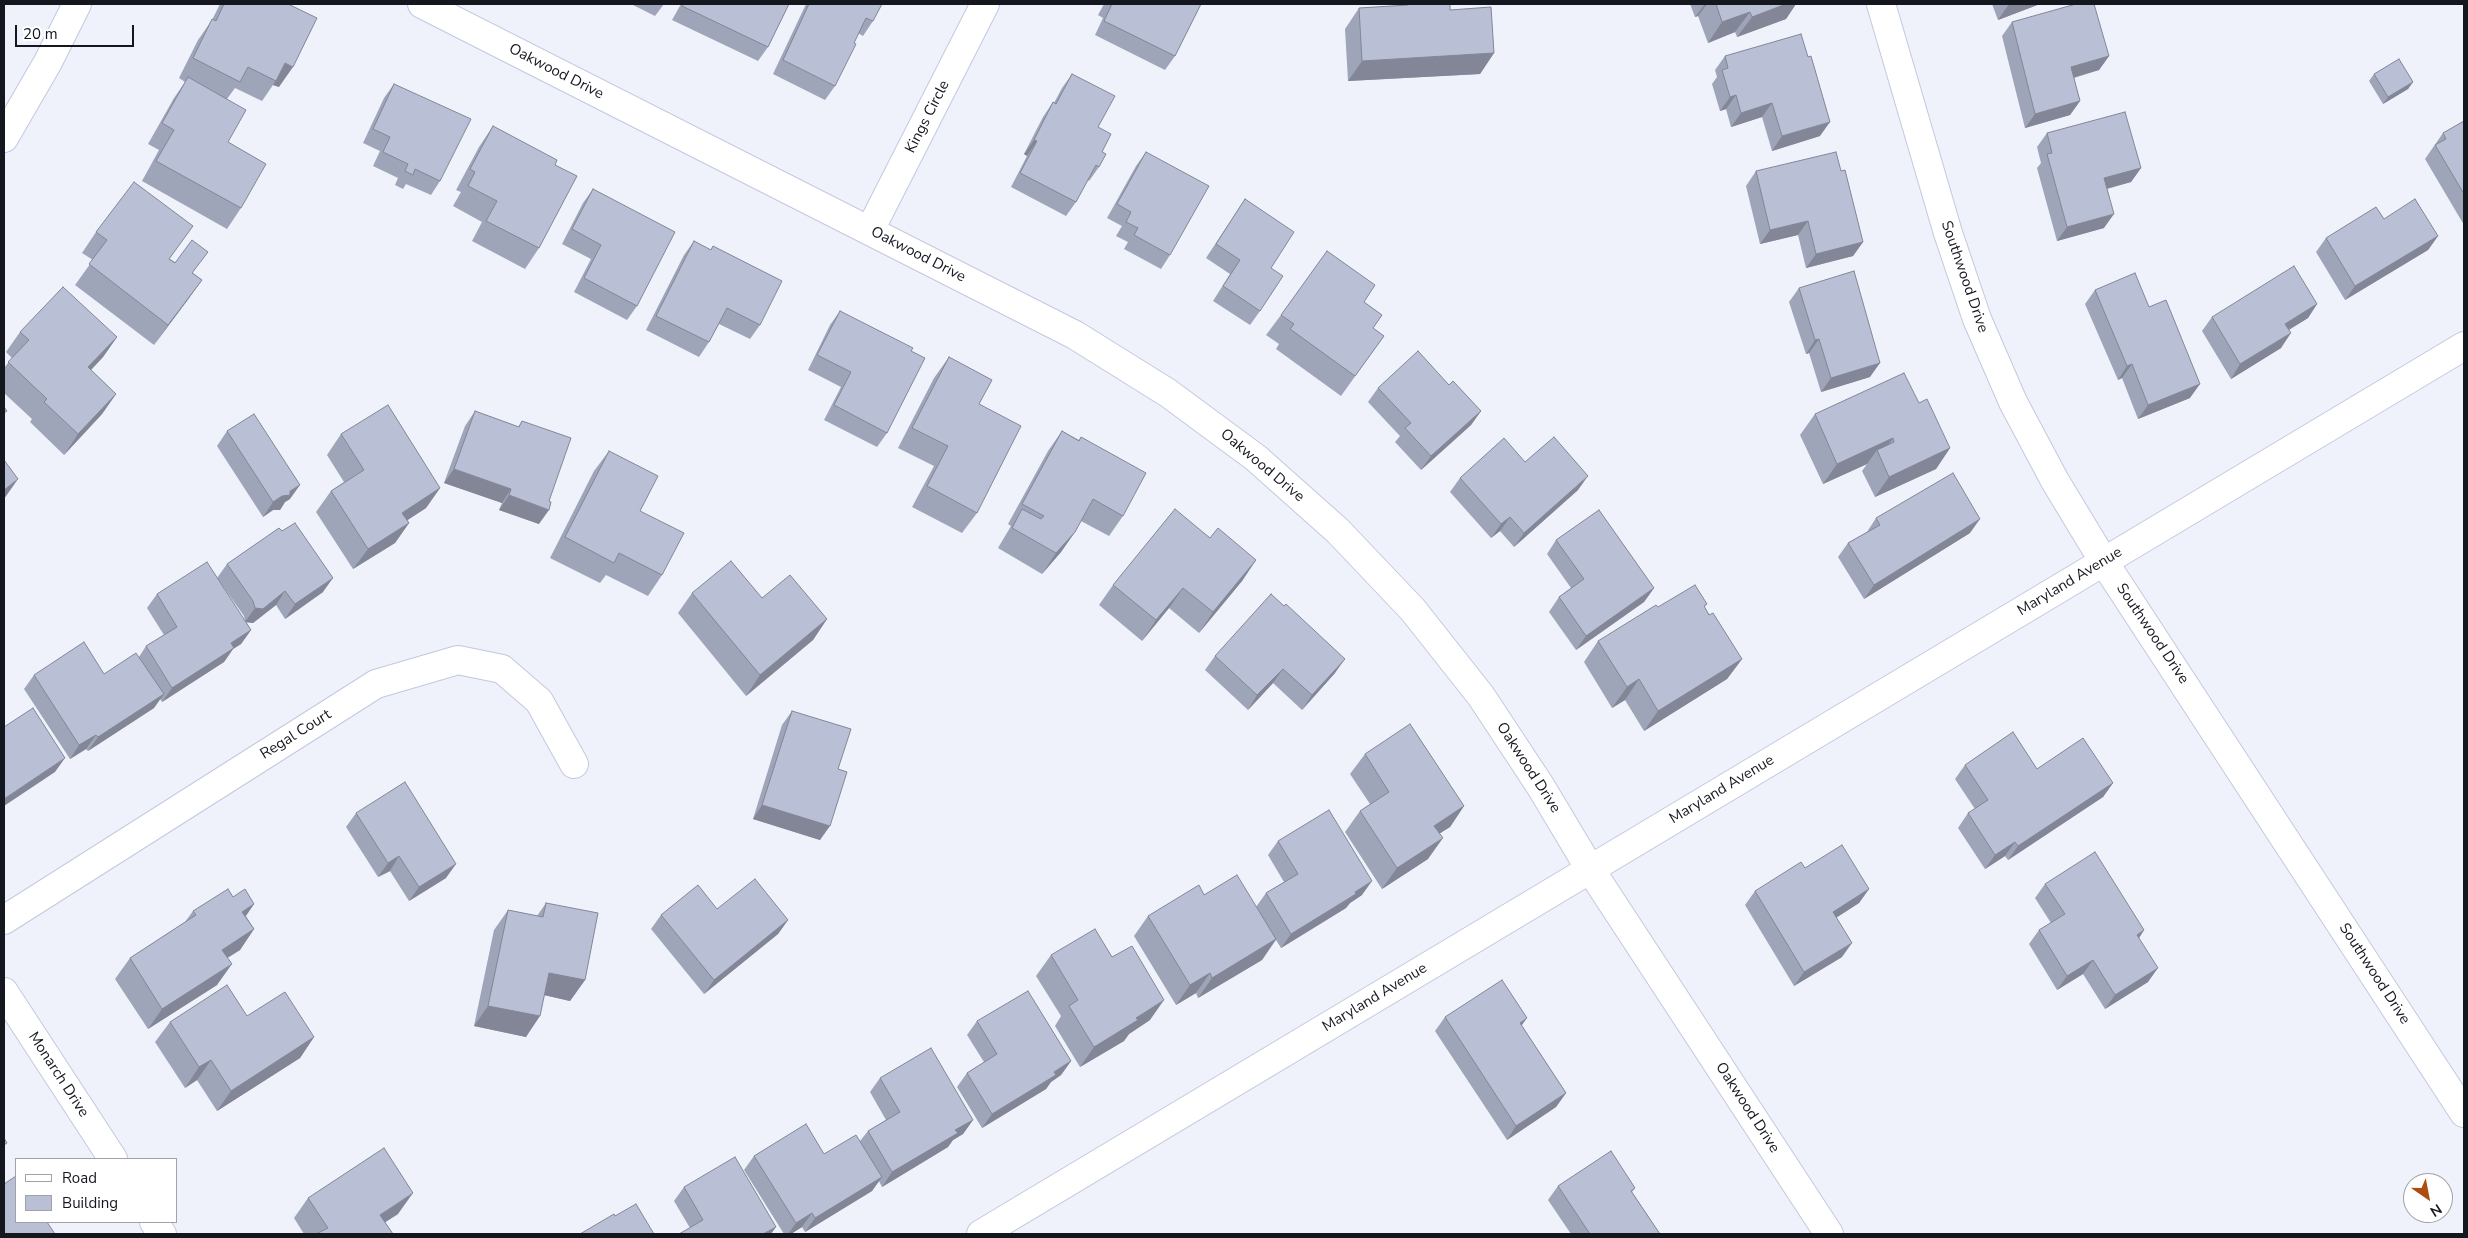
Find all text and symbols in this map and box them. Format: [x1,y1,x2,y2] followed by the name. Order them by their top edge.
[18,15,136,47] scale bar
[23,24,58,44] text: 20 m
[506,40,606,104] street label: Oakwood Drive
[902,78,954,156] street label: Kings Circle
[1936,219,1992,335] street label: Southwood Drive
[868,223,968,287] street label: Oakwood Drive
[1216,426,1308,506] street label: Oakwood Drive
[2014,544,2126,620] street label: Maryland Avenue
[2112,580,2192,688] street label: Southwood Drive
[257,706,335,764] street label: Regal Court
[1492,719,1564,817] street label: Oakwood Drive
[1666,752,1778,828] street label: Maryland Avenue
[2335,920,2413,1028] street label: Southwood Drive
[1319,960,1431,1036] street label: Maryland Avenue
[24,1029,92,1121] street label: Monarch Drive
[1711,1059,1783,1157] street label: Oakwood Drive
[15,1158,178,1223] legend
[62,1168,97,1188] text: Road
[2403,1173,2453,1223] north arrow
[62,1193,118,1213] text: Building
[2426,1199,2445,1221] text: N

